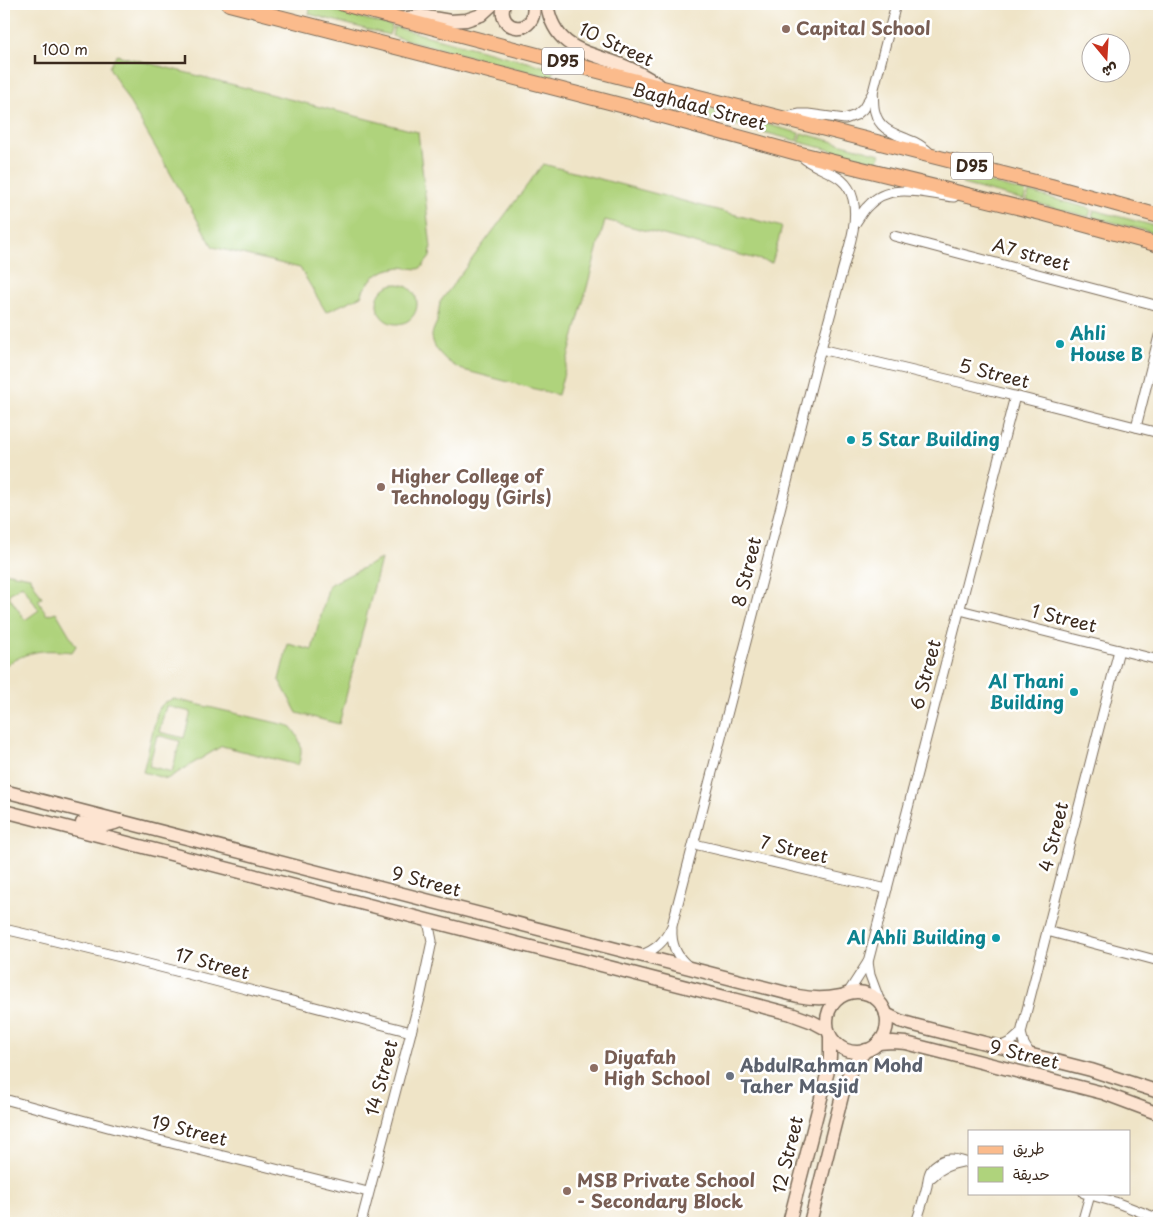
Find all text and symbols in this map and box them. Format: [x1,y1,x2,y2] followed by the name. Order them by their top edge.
[796,14,930,41] place label: Capital School
[575,15,658,73] street label: 10 Street
[780,23,792,35] marker: Capital School
[35,32,185,64] scale bar
[1080,32,1130,82] north arrow
[42,37,88,60] text: 100 m
[542,48,584,74] road number: D95
[1100,58,1121,83] text: ش
[629,75,769,136] street label: Baghdad Street
[951,153,993,180] road number: D95
[990,230,1073,277] street label: A7 street
[1069,319,1143,367] place label: Ahli House B
[1054,338,1066,350] marker: Ahli House B
[956,351,1032,394] street label: 5 Street
[861,425,1000,452] place label: 5 Star Building
[845,434,857,446] marker: 5 Star Building
[391,462,552,510] place label: Higher College of Technology (Girls)
[375,481,387,493] marker: Higher College of Technology (Girls)
[724,534,767,609] street label: 8 Street
[1029,596,1100,639] street label: 1 Street
[902,636,947,713] street label: 6 Street
[987,667,1064,715] place label: Al Thani Building
[1068,686,1080,698] marker: Al Thani Building
[1031,799,1074,874] street label: 4 Street
[758,828,831,869] street label: 7 Street
[389,858,464,903] street label: 9 Street
[846,923,986,950] place label: Al Ahli Building
[990,932,1002,944] marker: Al Ahli Building
[172,940,252,985] street label: 17 Street
[987,1032,1062,1075] street label: 9 Street
[357,1036,404,1119] street label: 14 Street
[604,1043,710,1091] place label: Diyafah High School
[739,1051,923,1099] place label: AbdulRahman Mohd Taher Masjid
[588,1062,600,1074] marker: Diyafah High School
[724,1070,736,1082] marker: AbdulRahman Mohd Taher Masjid
[149,1107,230,1152] street label: 19 Street
[764,1113,809,1196] street label: 12 Street
[968,1130,1130,1194] legend
[1013,1136,1045,1159] text: طريق
[1013,1162,1050,1185] text: حديقة
[577,1166,755,1214] place label: MSB Private School - Secondary Block
[561,1185,573,1197] marker: MSB Private School - Secondary Block

